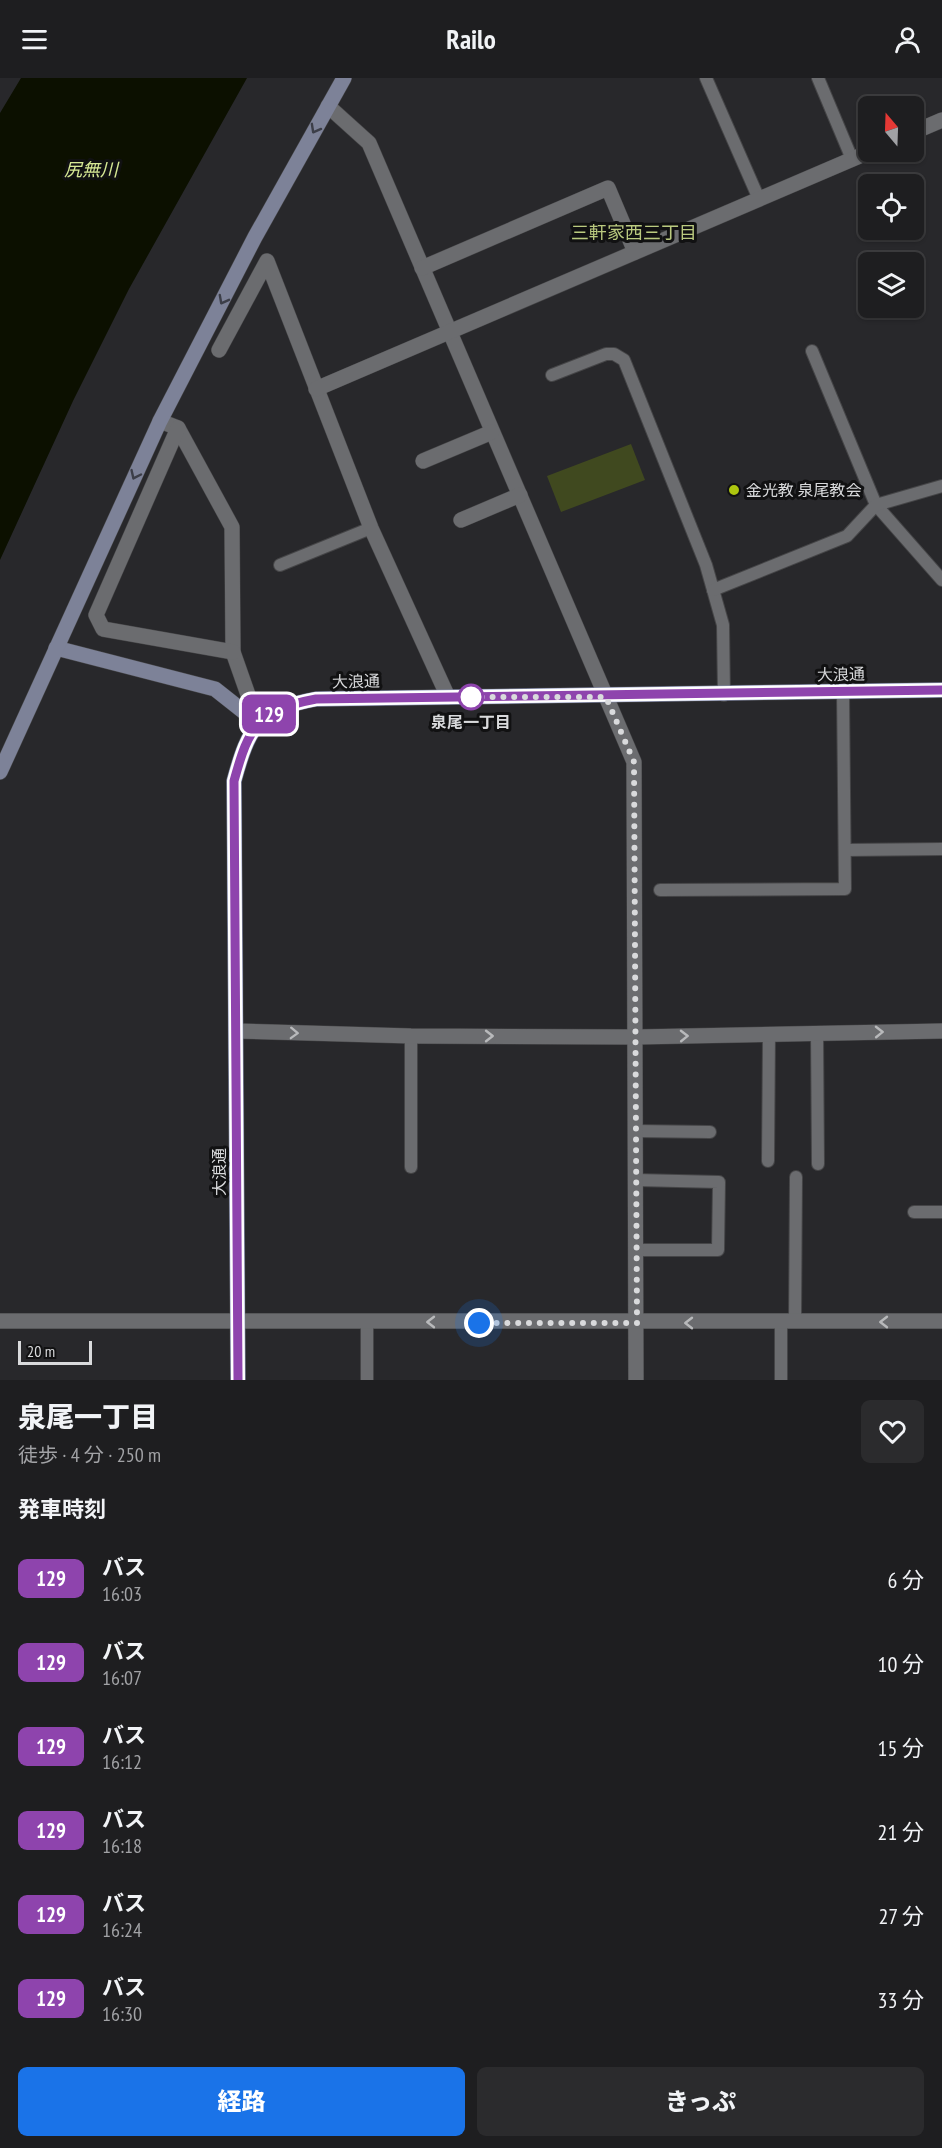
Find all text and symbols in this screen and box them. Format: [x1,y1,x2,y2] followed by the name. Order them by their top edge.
[446,22,496,56] text: Railo
[18,23,51,56] icon: menu
[891,23,924,56] icon: person
[858,96,924,162] north arrow
[858,96,924,318] map controls
[311,123,322,133] one-way arrow
[64,158,120,181] water label: 尻無川
[858,174,924,240] button: locate
[571,221,697,244] district label: 三軒家西三丁目
[858,252,924,318] button: layers
[218,294,230,305] one-way arrow
[131,468,143,479] one-way arrow
[746,480,861,500] place label: 金光教 泉尾教会
[727,483,741,497] marker: 金光教 泉尾教会
[817,664,865,684] street label: 大浪通
[332,671,380,691] street label: 大浪通
[458,684,484,710] marker: 泉尾一丁目
[234,694,304,734] line badge: 129
[254,701,284,728] text: 129
[431,712,511,732] place label: 泉尾一丁目
[875,1026,884,1039] one-way arrow
[290,1027,299,1039] one-way arrow
[485,1030,494,1042] one-way arrow
[680,1030,689,1042] one-way arrow
[209,1148,229,1196] street label: 大浪通
[464,1308,494,1338] your location
[426,1316,435,1328] one-way arrow
[879,1316,888,1328] one-way arrow
[684,1317,693,1329] one-way arrow
[18,1338,92,1366] scale bar
[27,1341,55,1361] text: 20 m
[18,1398,158,1435] text: 泉尾一丁目
[861,1400,924,1463] button: heart
[18,1442,161,1468] text: 徒歩 · 4 分 · 250 m
[18,1495,106,1523] text: 発車時刻
[102,1553,146,1581] text: バス
[36,1565,66,1592] text: 129
[887,1566,924,1594] text: 6 分
[102,1581,142,1607] text: 16:03
[102,1637,146,1665] text: バス
[36,1649,66,1676] text: 129
[878,1650,924,1678] text: 10 分
[102,1665,142,1691] text: 16:07
[102,1721,146,1749] text: バス
[36,1733,66,1760] text: 129
[878,1734,924,1762] text: 15 分
[102,1749,142,1775] text: 16:12
[102,1805,146,1833] text: バス
[36,1817,66,1844] text: 129
[878,1818,924,1846] text: 21 分
[102,1833,142,1859] text: 16:18
[102,1889,146,1917] text: バス
[36,1901,66,1928] text: 129
[878,1902,924,1930] text: 27 分
[102,1917,142,1943] text: 16:24
[102,1973,146,2001] text: バス
[36,1985,66,2012] text: 129
[878,1986,924,2014] text: 33 分
[102,2001,142,2027] text: 16:30
[18,2067,465,2136] button: 経路
[477,2067,924,2136] button: きっぷ

